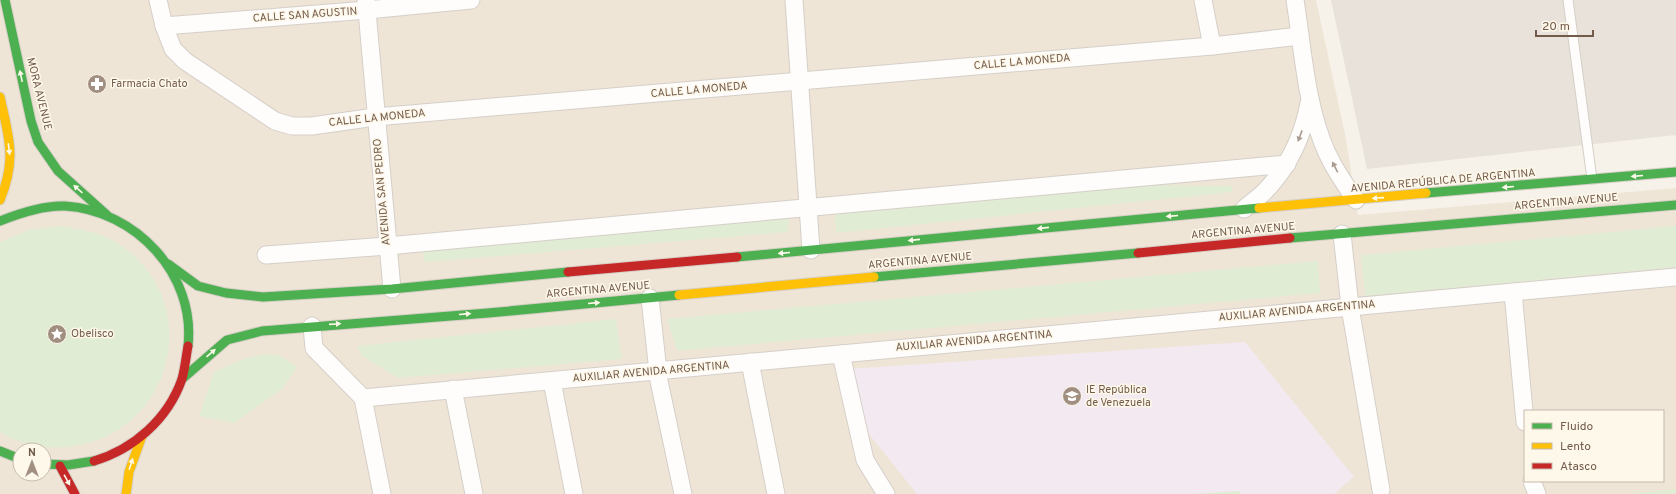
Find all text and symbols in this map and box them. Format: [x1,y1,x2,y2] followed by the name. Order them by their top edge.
[252,4,358,26] street label: CALLE SAN AGUSTIN
[1536,12,1593,38] scale bar
[1542,19,1570,35] text: 20 m
[973,51,1071,73] street label: CALLE LA MONEDA
[23,56,55,132] street label: MORA AVENUE
[18,70,24,82] one-way arrow
[86,73,108,95] pharmacy icon: Farmacia Chato
[111,77,188,91] place label: Farmacia Chato
[650,79,748,101] street label: CALLE LA MONEDA
[328,106,426,130] street label: CALLE LA MONEDA
[1297,131,1303,143] one-way arrow
[370,138,394,246] street label: AVENIDA SAN PEDRO
[6,143,12,155] one-way arrow
[1331,162,1338,173] one-way arrow
[1350,165,1536,196] street label: AVENIDA REPÚBLICA DE ARGENTINA
[1631,172,1643,179] one-way arrow
[73,184,83,194] one-way arrow
[1502,184,1514,191] one-way arrow
[1513,190,1619,214] street label: ARGENTINA AVENUE
[1372,195,1384,202] one-way arrow
[1166,213,1178,220] one-way arrow
[1190,219,1296,243] street label: ARGENTINA AVENUE
[1037,224,1049,231] one-way arrow
[908,237,920,244] one-way arrow
[778,249,790,256] one-way arrow
[867,249,973,273] street label: ARGENTINA AVENUE
[545,278,651,302] street label: ARGENTINA AVENUE
[1218,297,1376,325] street label: AUXILIAR AVENIDA ARGENTINA
[588,299,600,306] one-way arrow
[459,311,471,318] one-way arrow
[329,321,341,328] one-way arrow
[46,323,68,345] place icon: Obelisco
[71,327,114,341] place label: Obelisco
[895,327,1053,355] street label: AUXILIAR AVENIDA ARGENTINA
[206,349,217,358] one-way arrow
[572,358,730,386] street label: AUXILIAR AVENIDA ARGENTINA
[1086,383,1151,410] place label: IE República de Venezuela
[1061,385,1083,407] school or university icon: IE República de Venezuela
[1524,410,1664,482] legend
[1560,419,1593,435] text: Fluido
[1560,439,1591,455] text: Lento
[12,442,52,482] north arrow
[28,446,36,460] text: N
[128,458,134,470] one-way arrow
[1560,459,1597,475] text: Atasco
[64,474,71,486] one-way arrow

